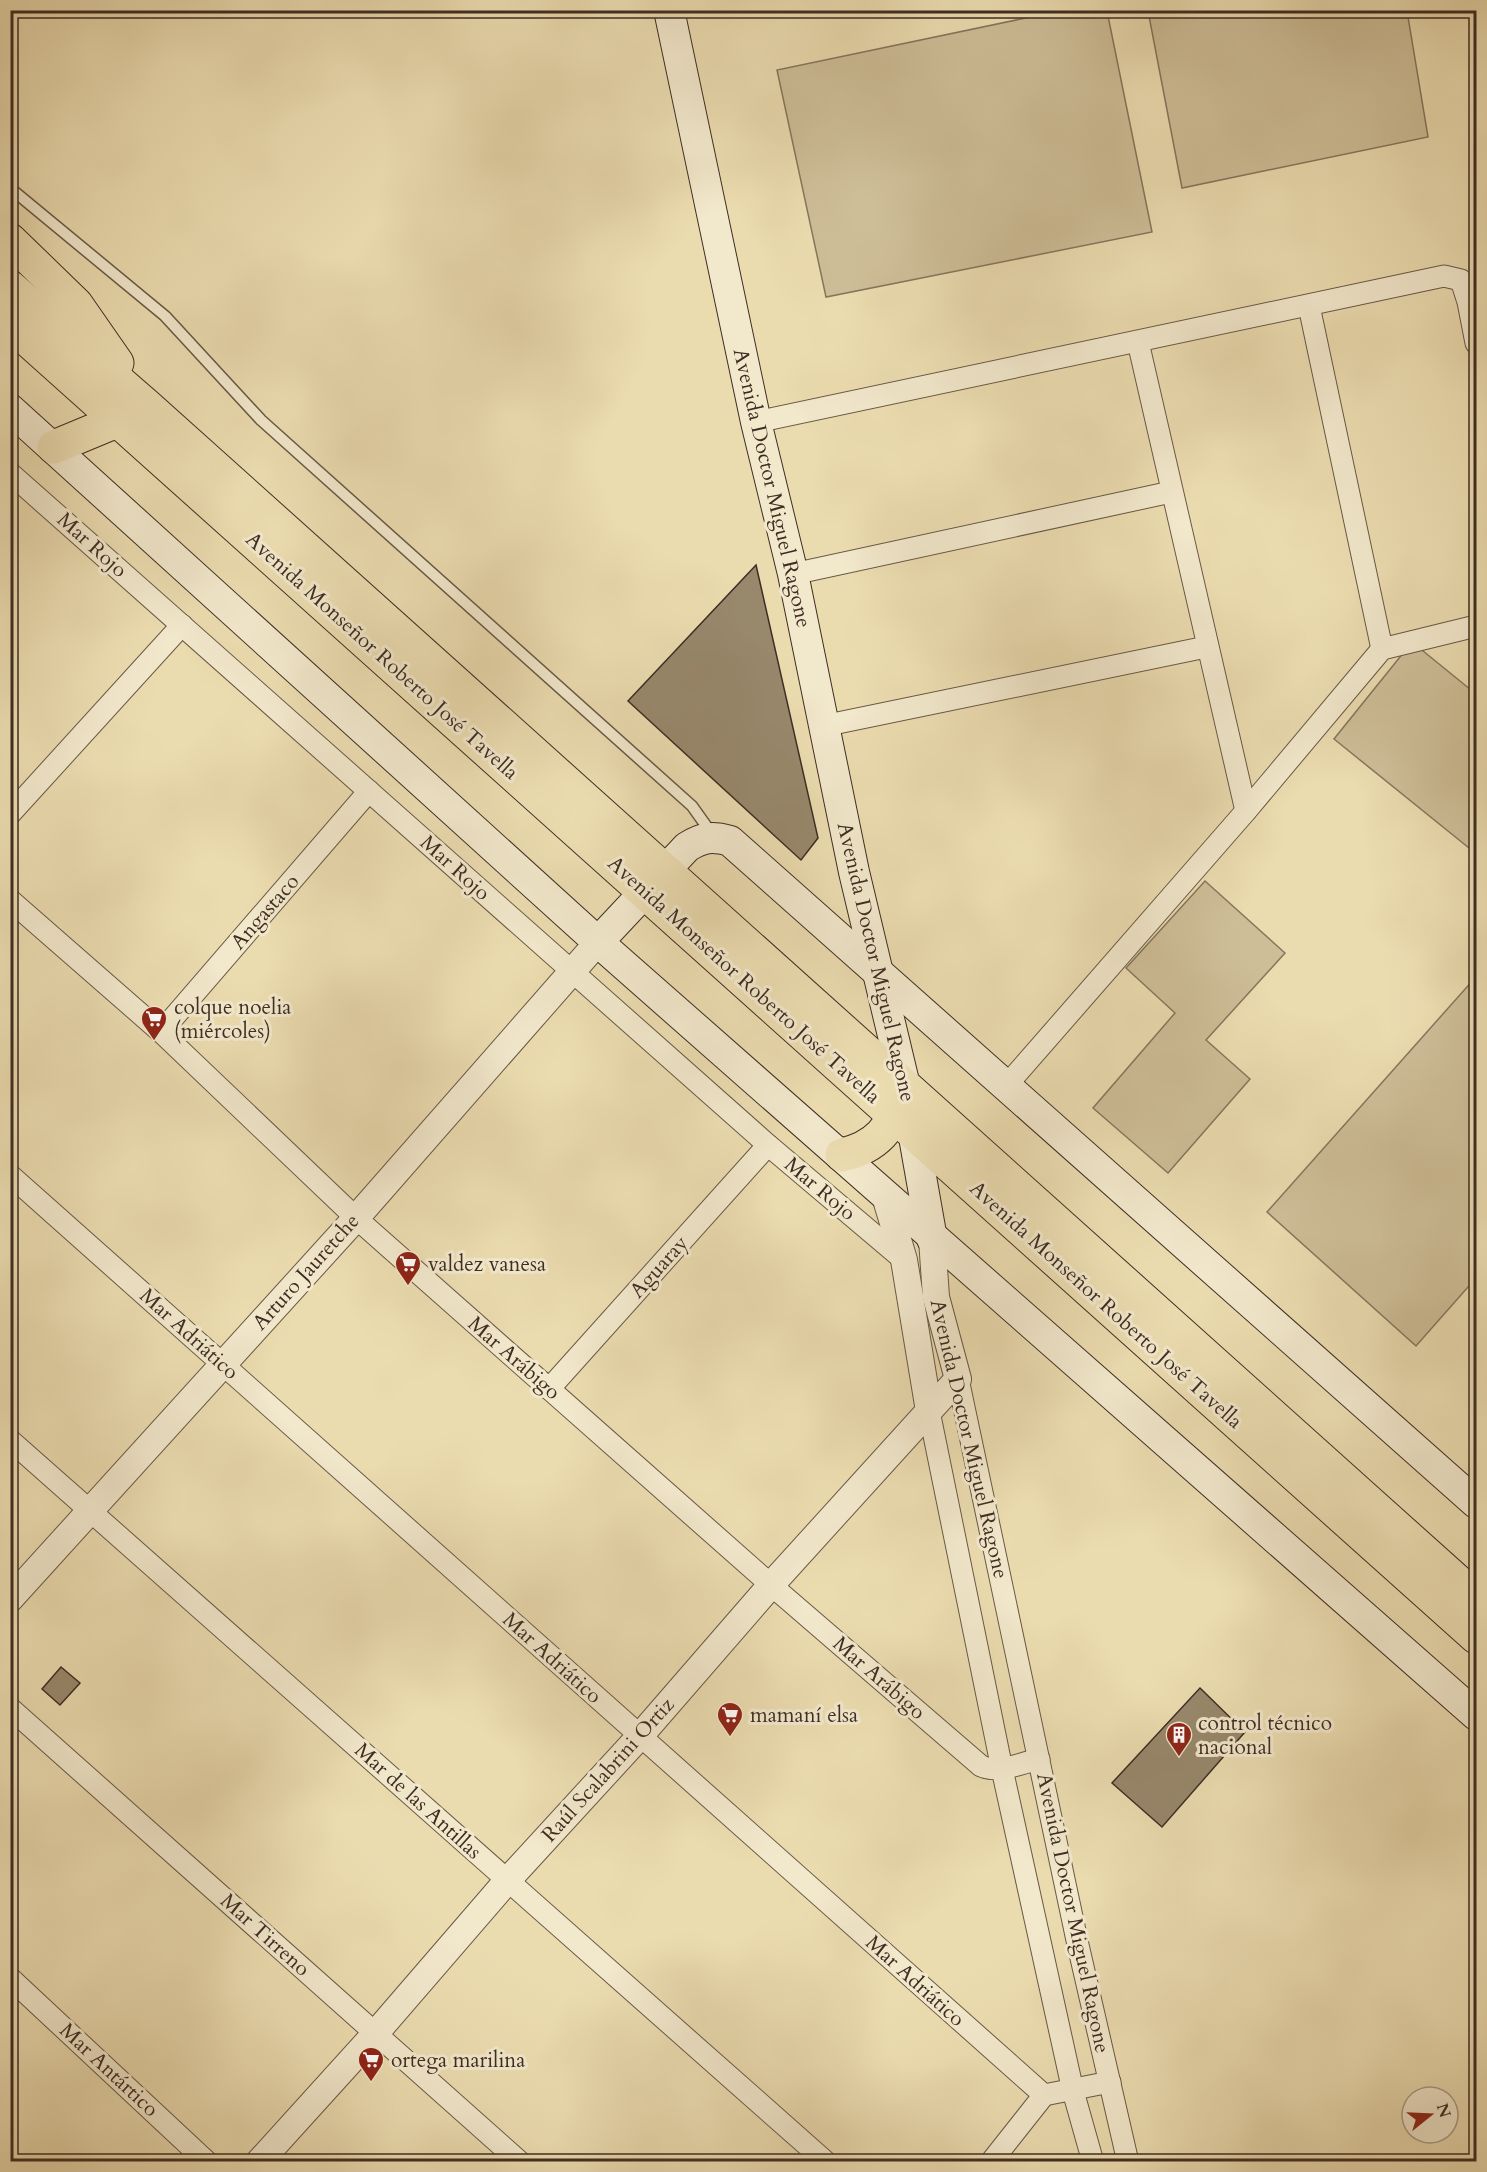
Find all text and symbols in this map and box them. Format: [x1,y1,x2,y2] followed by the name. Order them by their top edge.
[726,345,818,631] street label: Avenida Doctor Miguel Ragone
[51,506,133,584] street label: Mar Rojo
[239,525,525,787] street label: Avenida Monseñor Roberto José Tavella
[830,819,922,1105] street label: Avenida Doctor Miguel Ragone
[414,829,496,907] street label: Mar Rojo
[601,849,887,1111] street label: Avenida Monseñor Roberto José Tavella
[224,868,306,956] street label: Angastaco
[174,993,291,1046] place label: colque noelia (miércoles)
[139,1004,169,1042] supermarket icon: colque noelia (miércoles)
[778,1150,862,1228] street label: Mar Rojo
[963,1174,1249,1436] street label: Avenida Monseñor Roberto José Tavella
[246,1207,366,1337] street label: Arturo Jauretche
[623,1229,695,1305] street label: Aguaray
[393,1249,423,1287] supermarket icon: valdez vanesa
[428,1250,546,1279] place label: valdez vanesa
[133,1282,245,1386] street label: Mar Adriático
[923,1296,1015,1582] street label: Avenida Doctor Miguel Ragone
[461,1310,567,1406] street label: Mar Arábigo
[496,1606,608,1710] street label: Mar Adriático
[826,1630,932,1726] street label: Mar Arábigo
[535,1691,681,1849] street label: Raúl Scalabrini Ortiz
[715,1700,745,1738] supermarket icon: mamaní elsa
[750,1701,858,1730] place label: mamaní elsa
[1198,1709,1332,1762] place label: control técnico nacional
[1164,1720,1194,1758] building icon: control técnico nacional
[348,1736,488,1866] street label: Mar de las Antillas
[1029,1770,1117,2056] street label: Avenida Doctor Miguel Ragone
[214,1887,316,1983] street label: Mar Tirreno
[859,1929,971,2033] street label: Mar Adriático
[53,2016,165,2124] street label: Mar Antártico
[356,2045,386,2083] supermarket icon: ortega marilina
[391,2046,525,2075] place label: ortega marilina
[1400,2085,1460,2145] north arrow
[1431,2101,1456,2121] text: N

